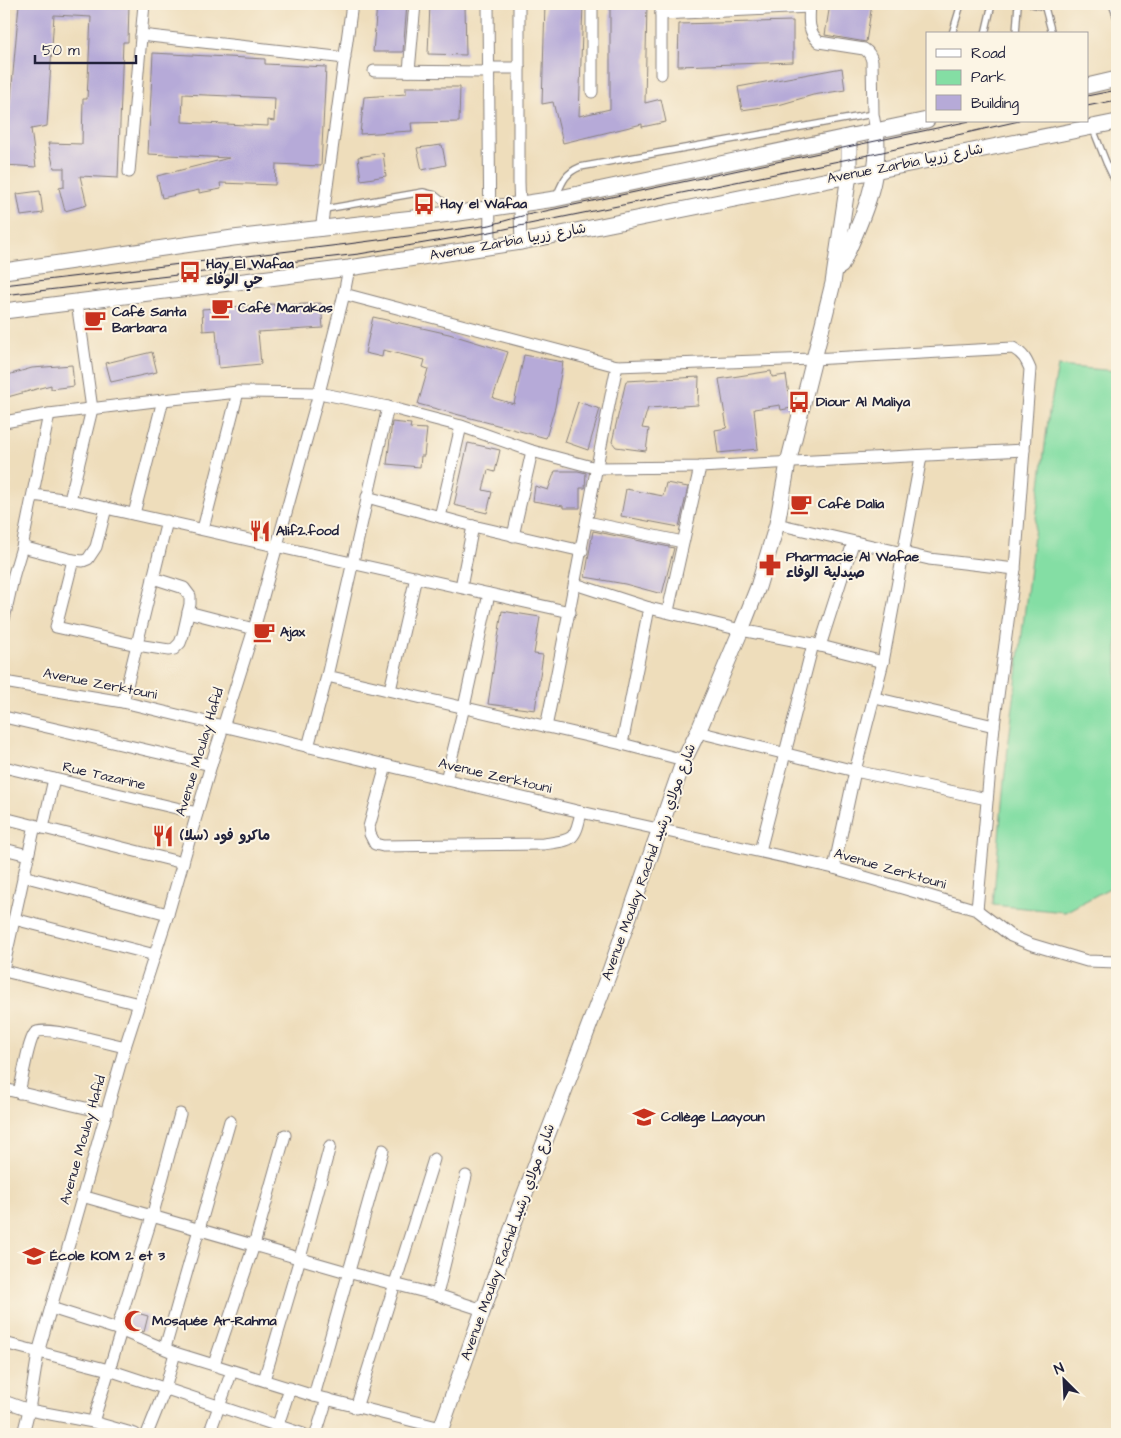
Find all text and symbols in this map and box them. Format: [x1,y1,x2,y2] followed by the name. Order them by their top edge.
[35,32,136,64] scale bar
[926,32,1088,122] legend
[42,40,80,61] text: 50 m
[971,43,1006,64] text: Road
[971,67,1006,88] text: Park
[971,93,1019,115] text: Building
[825,139,985,189] street label: Avenue Zarbia شارع زربيا
[411,191,437,217] bus stop icon: Hay el Wafaa
[440,194,528,214] place label: Hay el Wafaa
[428,218,588,266] street label: Avenue Zarbia شارع زربيا
[206,254,295,292] place label: Hay El Wafaa حي الوفاء
[177,259,203,285] bus stop icon: Hay El Wafaa حي الوفاء
[209,295,235,321] cafe icon: Café Marakas
[238,298,333,318] place label: Café Marakas
[112,302,187,338] place label: Café Santa Barbara
[82,307,108,333] cafe icon: Café Santa Barbara
[786,389,812,415] bus stop icon: Diour Al Maliya
[816,392,911,412] place label: Diour Al Maliya
[788,491,814,517] cafe icon: Café Dalia
[818,494,885,514] place label: Café Dalia
[247,518,273,544] restaurant icon: Alif2.food
[276,521,340,541] place label: Alif2.food
[786,547,919,583] place label: Pharmacie Al Wafae صيدلية الوفاء
[757,552,783,578] pharmacy icon: Pharmacie Al Wafae صيدلية الوفاء
[251,619,277,645] cafe icon: Ajax
[280,622,306,642] place label: Ajax
[41,663,159,705] street label: Avenue Zerktouni
[171,685,229,819] street label: Avenue Moulay Hafid
[597,741,701,983] street label: Avenue Moulay Rachid شارع مولاي رشيد
[436,753,554,799] street label: Avenue Zerktouni
[61,757,148,795] street label: Rue Tazarine
[150,823,176,849] restaurant icon: ماكرو فود (سلا)
[179,826,270,846] place label: ماكرو فود (سلا)
[832,843,948,895] street label: Avenue Zerktouni
[55,1073,111,1207] street label: Avenue Moulay Hafid
[631,1104,657,1130] school or university icon: Collège Laayoun
[661,1107,765,1128] place label: Collège Laayoun
[456,1121,560,1363] street label: Avenue Moulay Rachid شارع مولاي رشيد
[21,1243,47,1269] school or university icon: École KOM 2 et 3
[50,1246,166,1266] place label: École KOM 2 et 3
[122,1308,148,1334] mosque icon: Mosquée Ar-Rahma
[152,1311,278,1331] place label: Mosquée Ar-Rahma
[1038,1356,1088,1406] north arrow
[1051,1358,1067,1380] text: N

